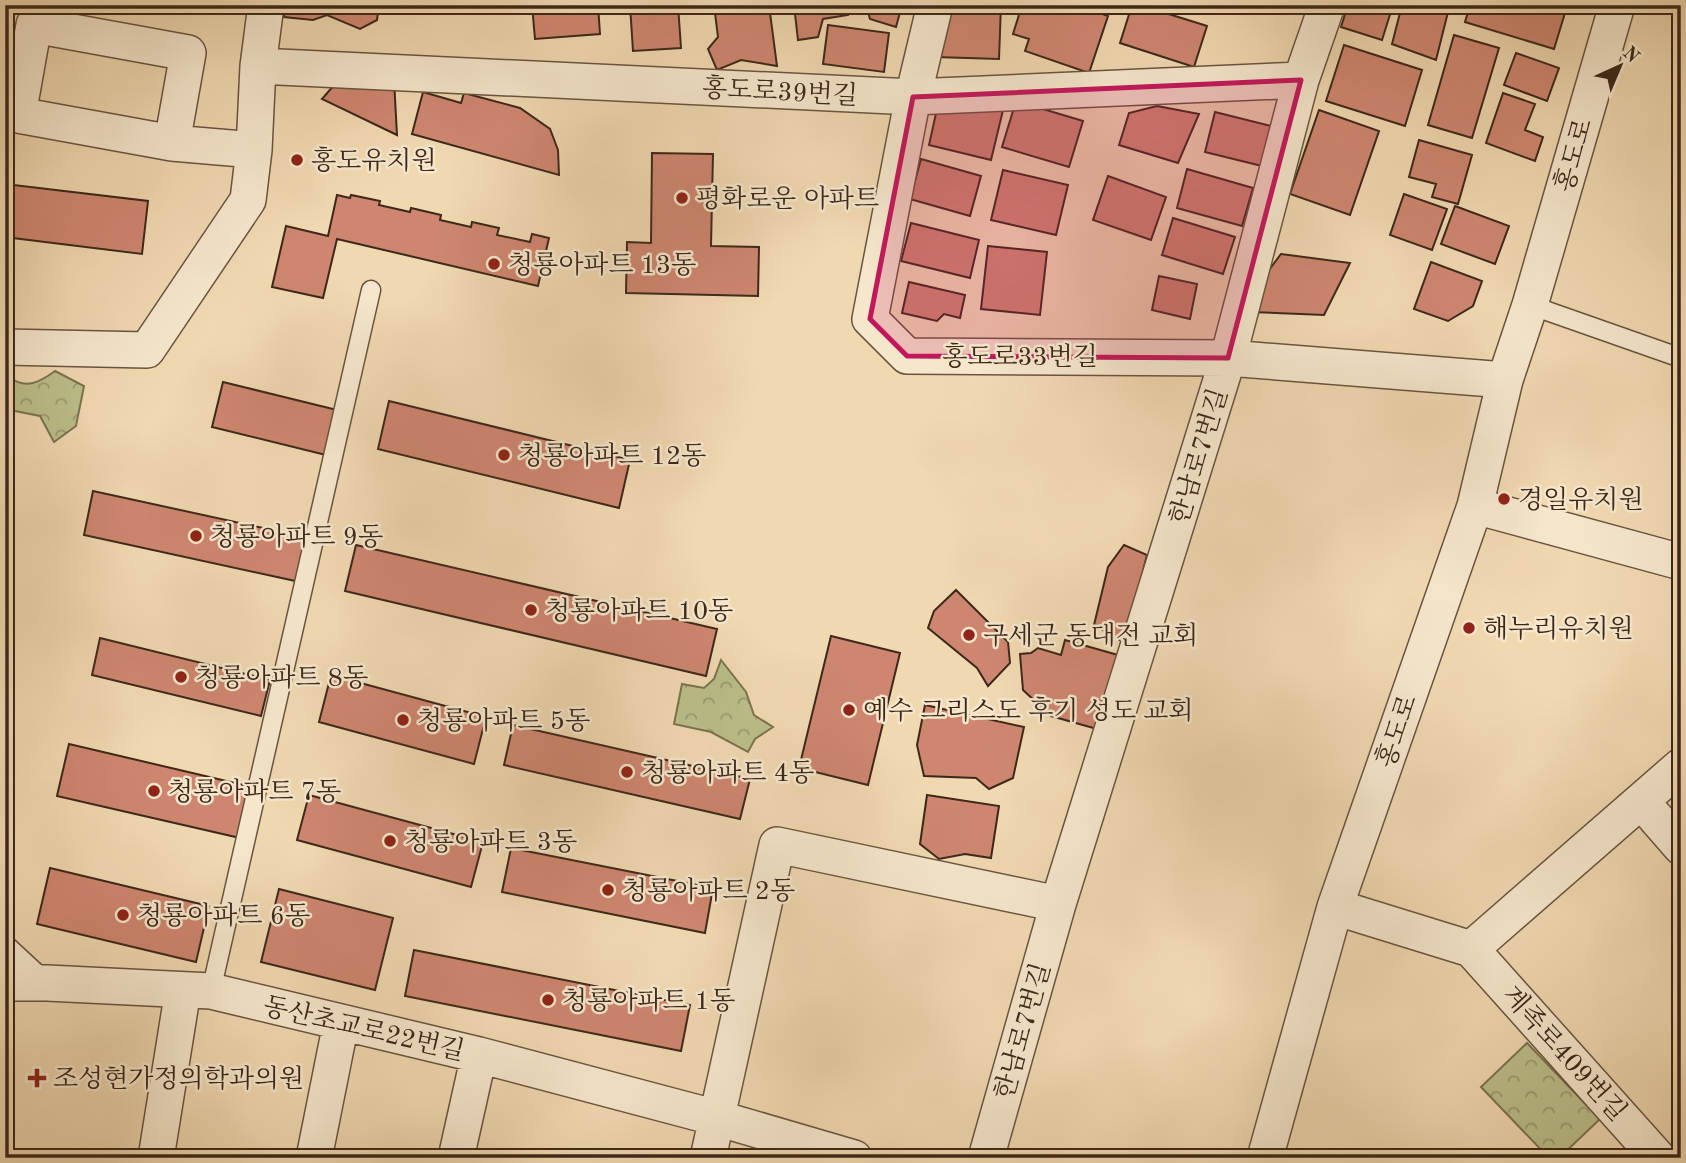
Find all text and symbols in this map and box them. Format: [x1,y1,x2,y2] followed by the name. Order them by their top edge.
[1584,32,1654,102] north arrow
[1618,44,1642,68] text: N
[701,73,859,110] street label: 홍도로39번길
[1549,115,1598,195] street label: 홍도로
[311,146,437,175] place label: 홍도유치원
[289,152,305,168] marker: 홍도유치원
[696,185,879,213] place label: 평화로운 아파트
[674,190,690,206] marker: 평화로운 아파트
[508,251,696,279] place label: 청룡아파트 13동
[486,256,502,272] marker: 청룡아파트 13동
[942,342,1098,371] street label: 홍도로33번길
[1165,385,1233,528] street label: 한남로7번길
[518,442,706,470] place label: 청룡아파트 12동
[496,447,512,463] marker: 청룡아파트 12동
[1518,486,1644,514] place label: 경일유치원
[1496,491,1512,507] marker: 경일유치원
[210,523,383,551] place label: 청룡아파트 9동
[188,528,204,544] marker: 청룡아파트 9동
[545,597,733,625] place label: 청룡아파트 10동
[523,602,539,618] marker: 청룡아파트 10동
[1483,615,1634,643] place label: 해누리유치원
[1461,620,1477,636] marker: 해누리유치원
[983,622,1199,650] place label: 구세군 동대전 교회
[961,627,977,643] marker: 구세군 동대전 교회
[195,664,368,692] place label: 청룡아파트 8동
[173,669,189,685] marker: 청룡아파트 8동
[1370,691,1422,772] street label: 홍도로
[863,696,1194,725] place label: 예수 그리스도 후기 성도 교회
[841,702,857,718] marker: 예수 그리스도 후기 성도 교회
[417,707,590,735] place label: 청룡아파트 5동
[395,712,411,728] marker: 청룡아파트 5동
[641,759,814,787] place label: 청룡아파트 4동
[619,764,635,780] marker: 청룡아파트 4동
[168,778,341,806] place label: 청룡아파트 7동
[146,783,162,799] marker: 청룡아파트 7동
[404,828,577,856] place label: 청룡아파트 3동
[382,833,398,849] marker: 청룡아파트 3동
[622,877,795,905] place label: 청룡아파트 2동
[600,882,616,898] marker: 청룡아파트 2동
[137,902,310,930] place label: 청룡아파트 6동
[115,907,131,923] marker: 청룡아파트 6동
[990,960,1056,1103] street label: 한남로7번길
[1497,981,1632,1127] street label: 계족로409번길
[562,987,735,1015] place label: 청룡아파트 1동
[260,992,467,1066] street label: 동산초교로22번길
[540,992,556,1008] marker: 청룡아파트 1동
[53,1065,304,1093] place label: 조성현가정의학과의원
[27,1068,47,1088] marker: 조성현가정의학과의원

